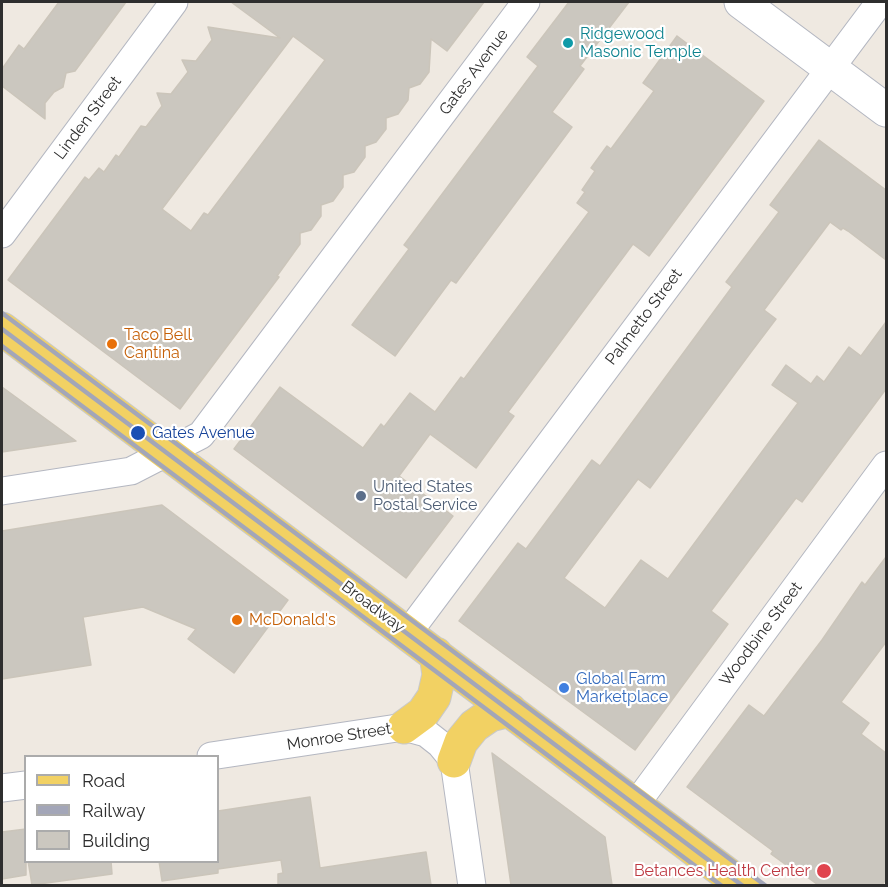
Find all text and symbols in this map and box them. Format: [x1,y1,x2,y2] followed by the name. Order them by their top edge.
[580,24,701,62] place label: Ridgewood Masonic Temple
[435,25,513,119] street label: Gates Avenue
[561,36,575,50] marker: Ridgewood Masonic Temple
[50,73,126,163] street label: Linden Street
[602,265,686,369] street label: Palmetto Street
[124,325,192,363] place label: Taco Bell Cantina
[105,337,119,351] marker: Taco Bell Cantina
[152,423,255,443] place label: Gates Avenue
[129,424,147,442] marker: Gates Avenue
[373,477,477,515] place label: United States Postal Service
[354,489,368,503] marker: United States Postal Service
[338,577,408,637] street label: Broadway
[716,578,806,690] street label: Woodbine Street
[249,610,336,630] place label: McDonald's
[230,613,244,627] marker: McDonald's
[576,669,668,707] place label: Global Farm Marketplace
[557,681,571,695] marker: Global Farm Marketplace
[285,719,393,755] street label: Monroe Street
[24,755,219,863] legend
[82,770,125,791] text: Road
[82,800,146,821] text: Railway
[82,830,150,851] text: Building
[634,861,810,881] place label: Betances Health Center
[815,862,833,880] marker: Betances Health Center

